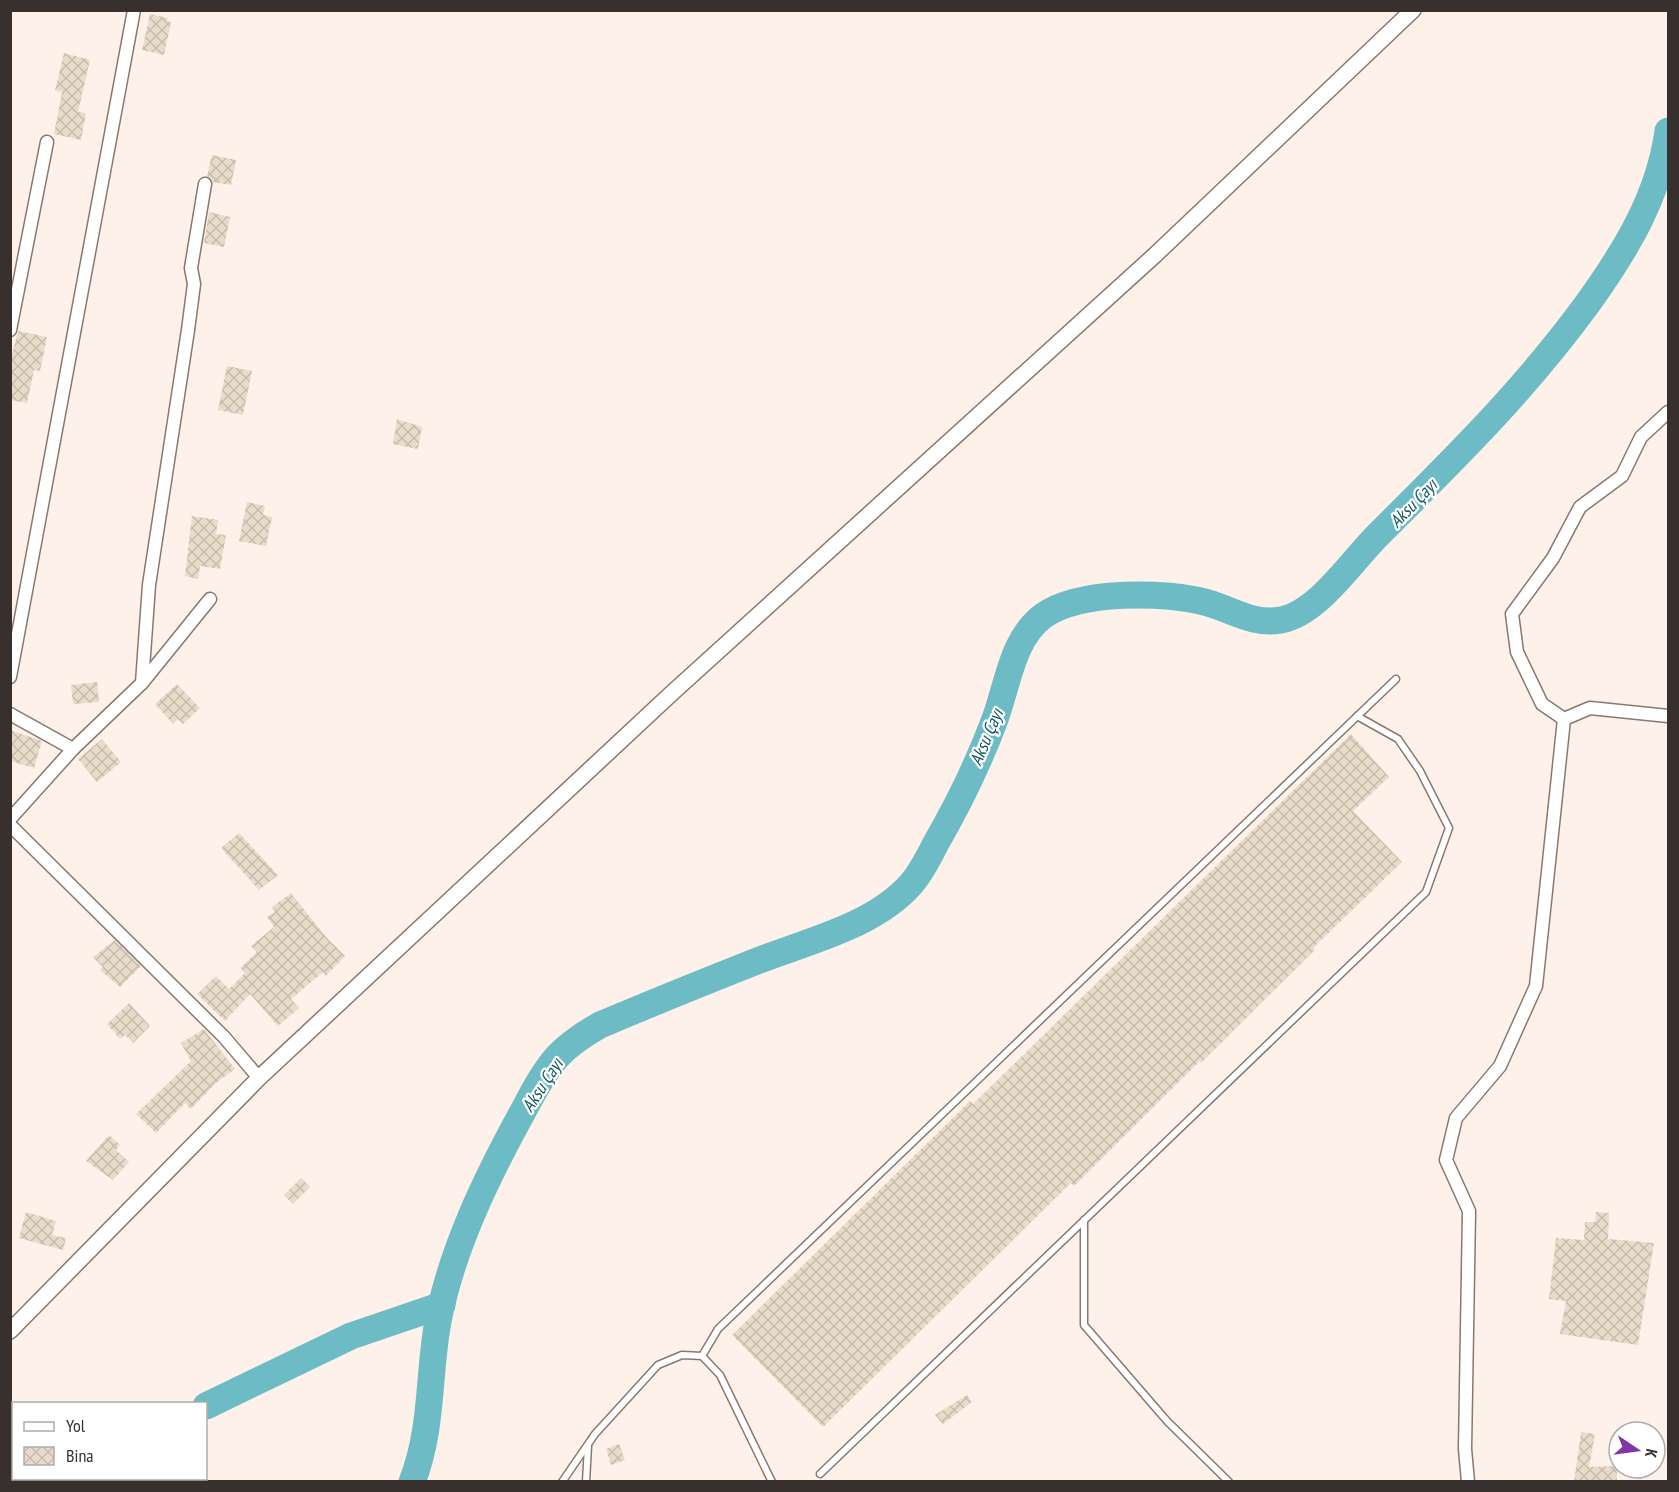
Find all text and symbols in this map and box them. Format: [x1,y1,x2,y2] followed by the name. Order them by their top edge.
[1384,473,1443,532] water label: Aksu Çayı
[964,704,1009,769] water label: Aksu Çayı
[516,1053,568,1116] water label: Aksu Çayı
[12,1402,207,1480] legend
[66,1414,86,1437] text: Yol
[1607,1420,1667,1480] north arrow
[66,1444,94,1467] text: Bina
[1641,1447,1662,1460] text: K

